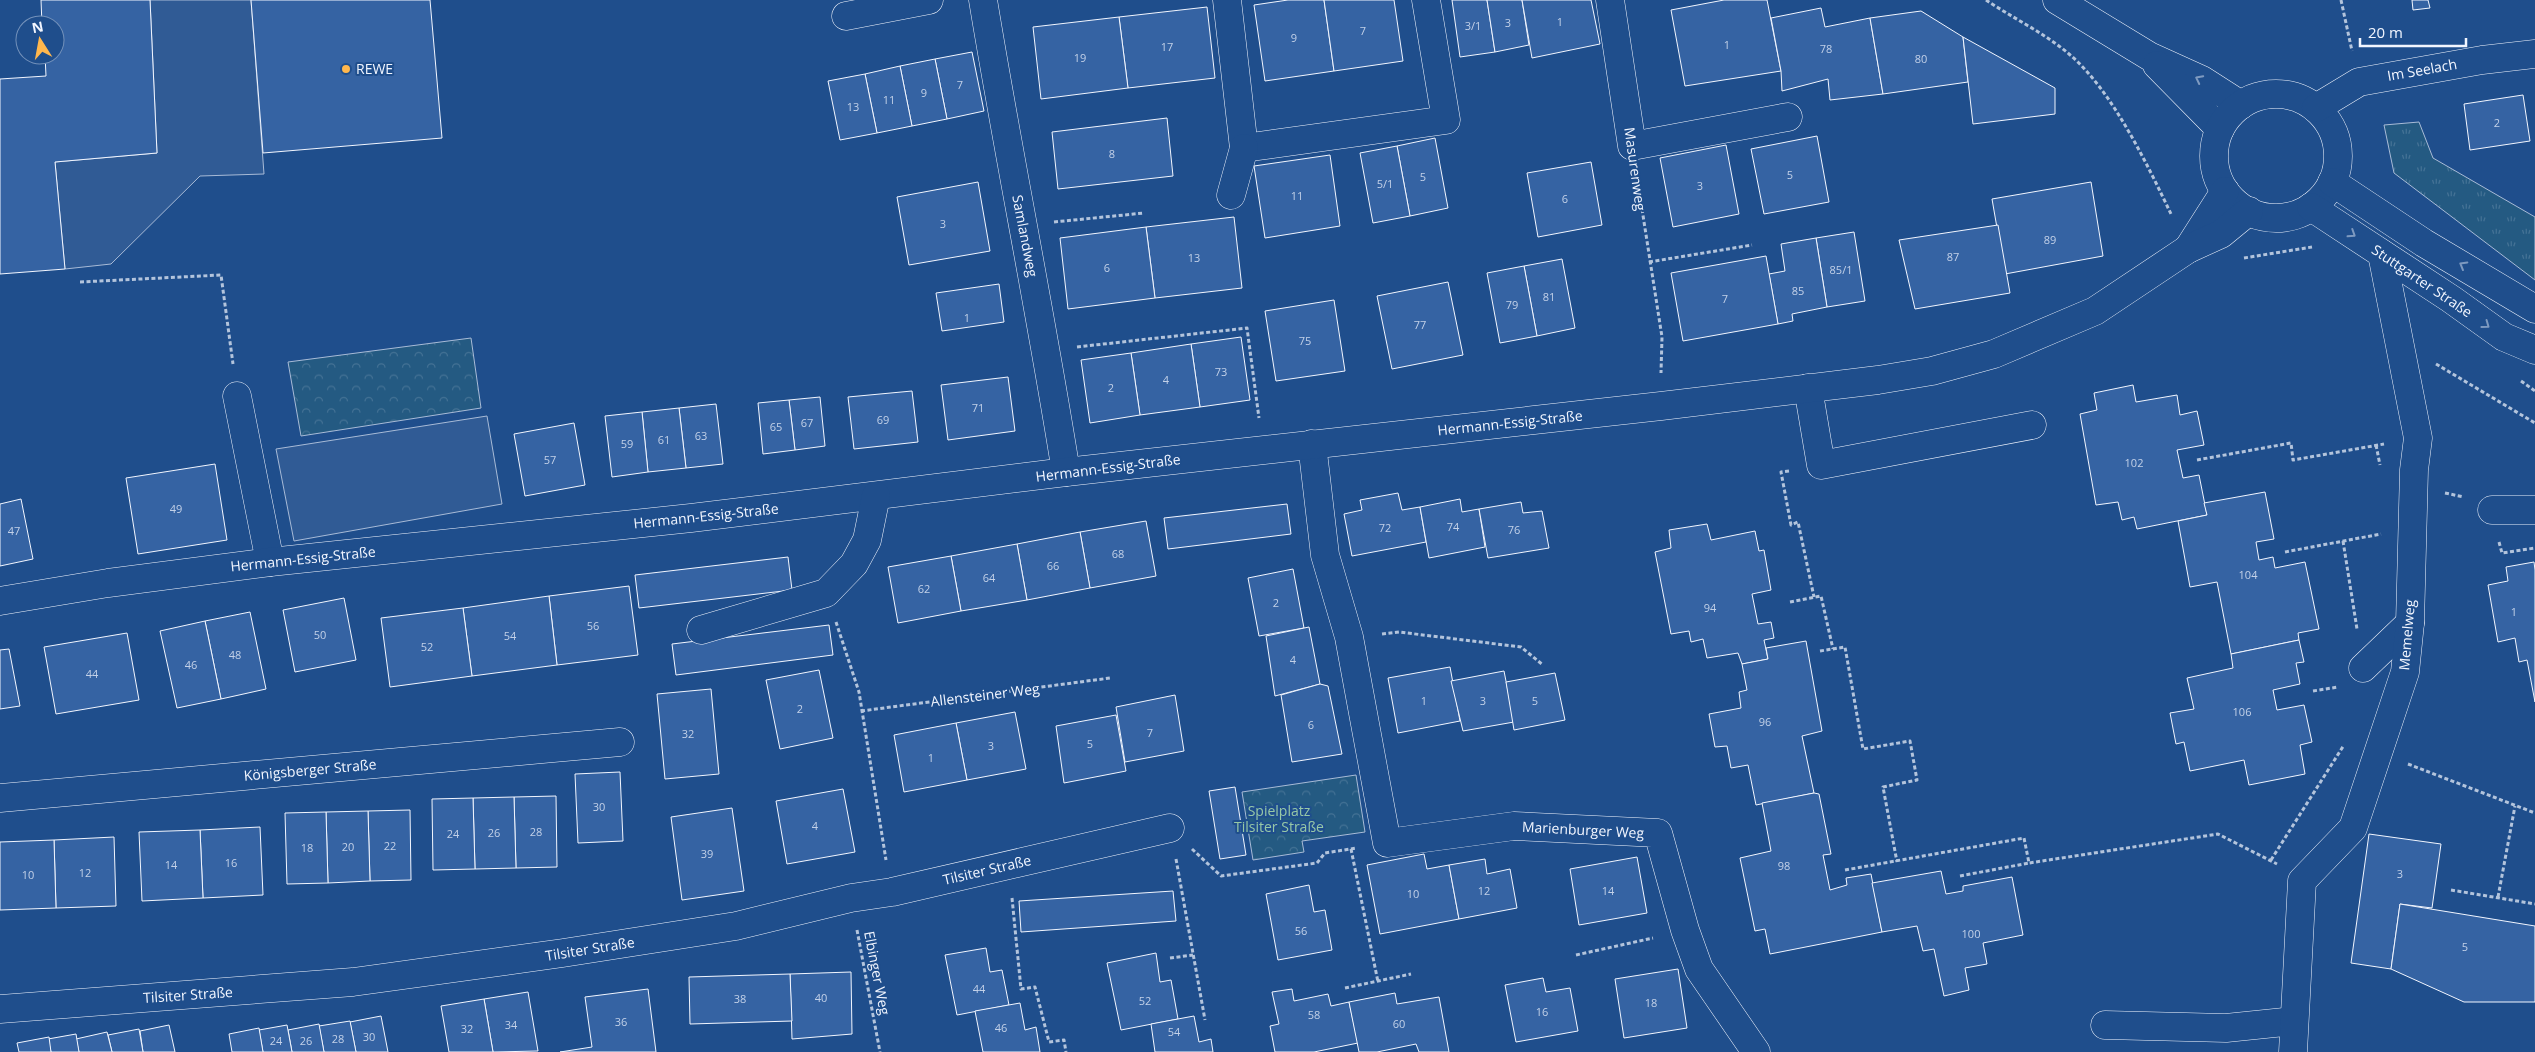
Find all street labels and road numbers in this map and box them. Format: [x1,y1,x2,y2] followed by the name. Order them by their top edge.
[2386,54,2458,85] street label: Im Seelach
[1620,126,1651,212] street label: Masurenweg
[1008,193,1043,279] street label: Samlandweg
[2368,240,2476,321] street label: Stuttgarter Straße
[1436,405,1584,440] street label: Hermann-Essig-Straße
[1034,449,1182,486] street label: Hermann-Essig-Straße
[632,498,780,533] street label: Hermann-Essig-Straße
[229,541,377,576] street label: Hermann-Essig-Straße
[2394,598,2419,671] street label: Memelweg
[929,678,1041,711] street label: Allensteiner Weg
[243,754,377,785] street label: Königsberger Straße
[1522,817,1645,842] street label: Marienburger Weg
[941,850,1033,889] street label: Tilsiter Straße
[860,929,895,1017] street label: Elbinger Weg
[544,932,636,965] street label: Tilsiter Straße
[142,982,234,1007] street label: Tilsiter Straße

